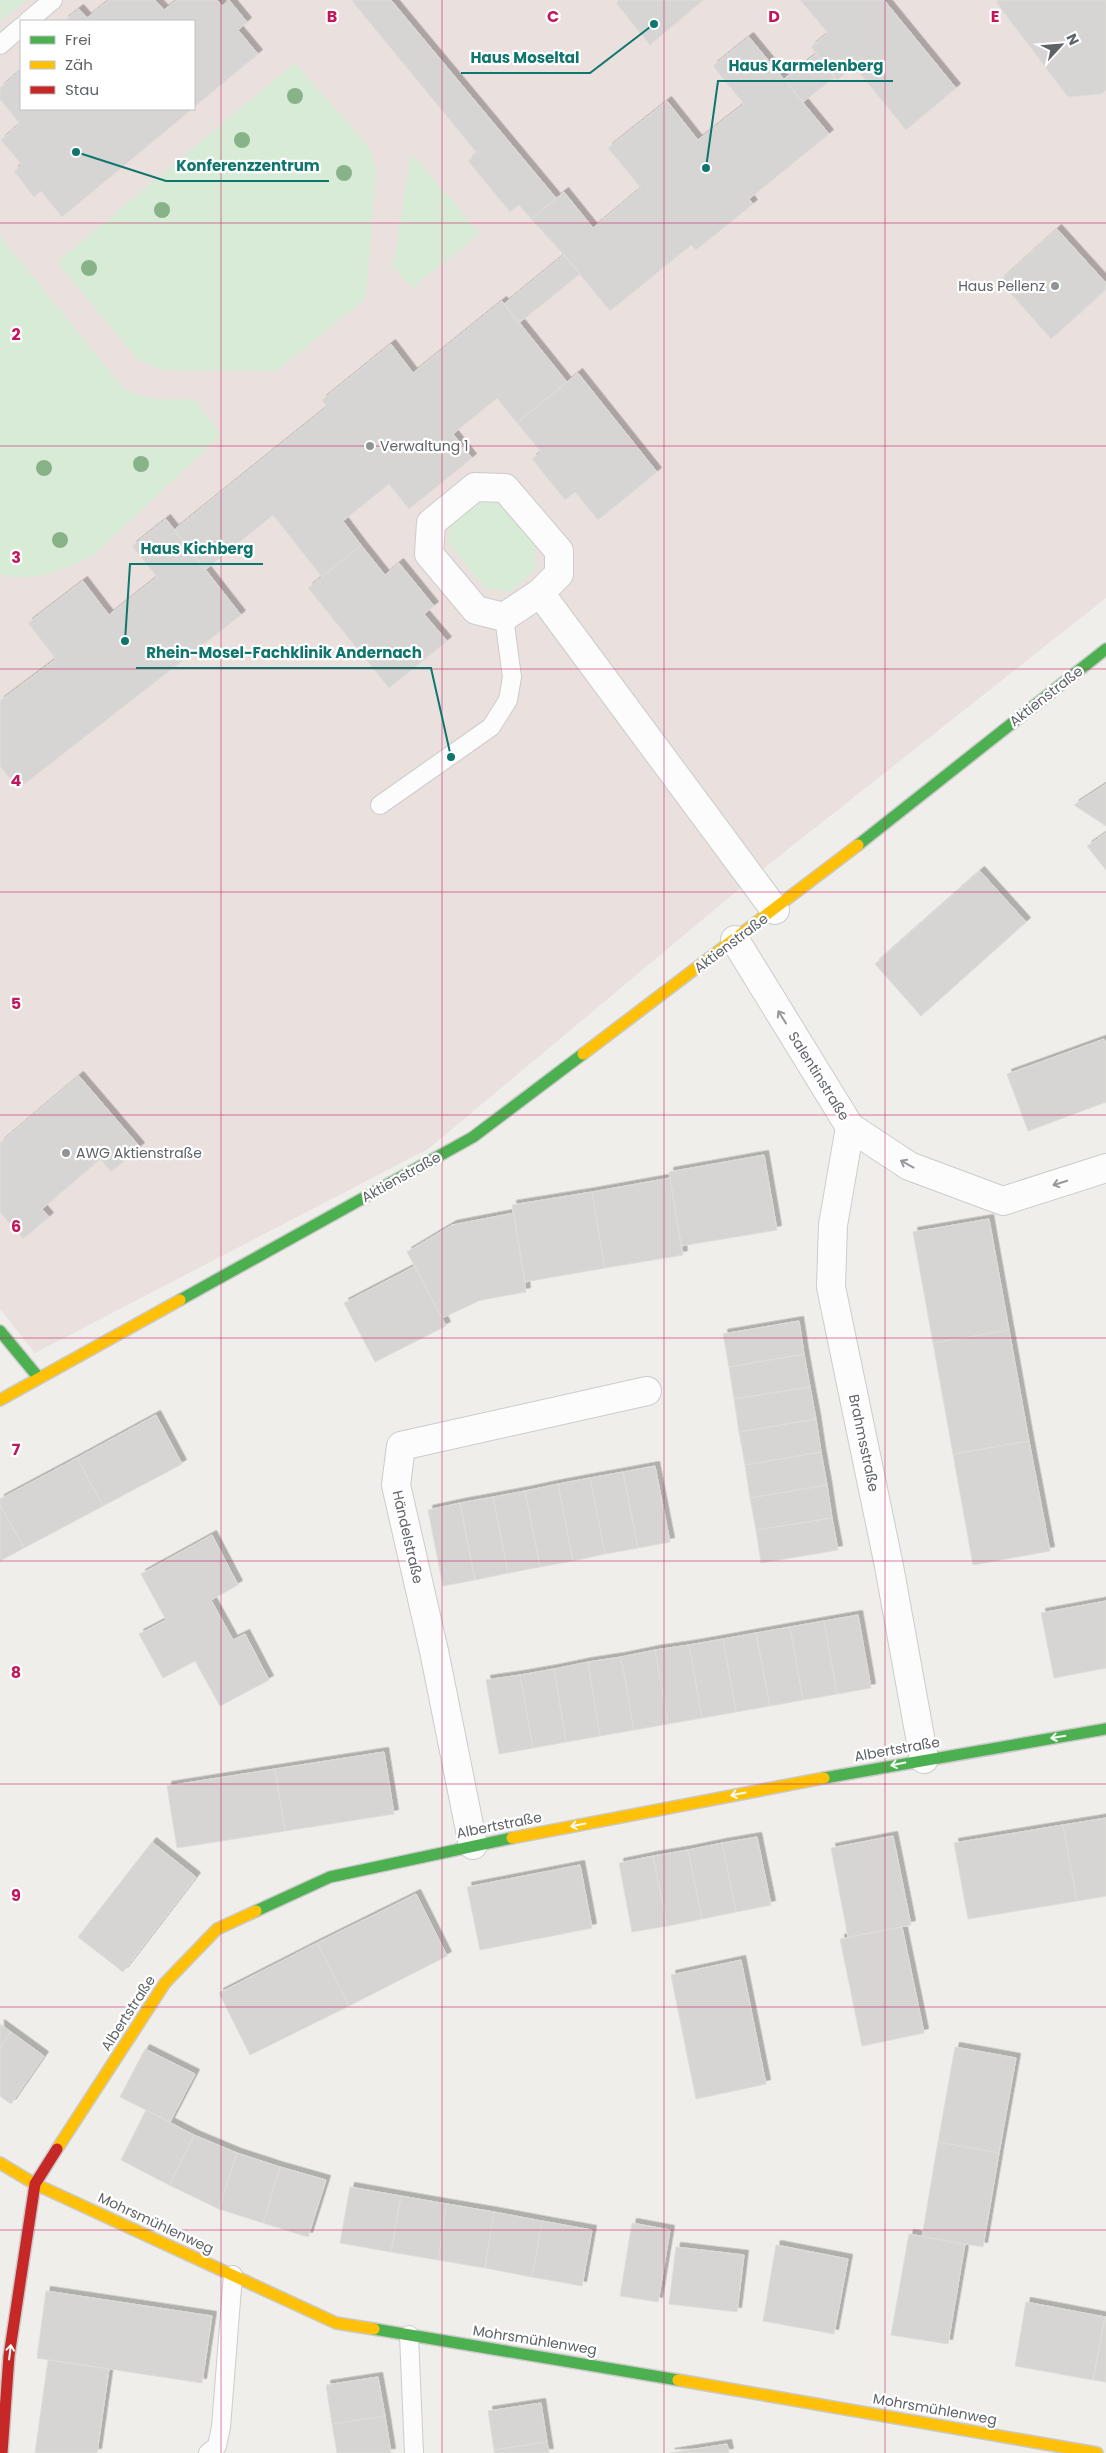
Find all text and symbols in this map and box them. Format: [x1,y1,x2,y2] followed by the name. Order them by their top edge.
[327,5,337,28] text: B
[547,5,559,28] text: C
[768,5,780,28] text: D
[991,5,999,28] text: E
[20,20,195,110] legend
[1036,20,1086,70] north arrow
[65,29,91,50] text: Frei
[1061,30,1084,48] text: N
[461,43,590,73] callout: Haus Moseltal
[471,47,579,68] text: Haus Moseltal
[718,51,893,81] callout: Haus Karmelenberg
[65,54,93,75] text: Zäh
[729,55,883,76] text: Haus Karmelenberg
[65,79,99,100] text: Stau
[166,151,329,181] callout: Konferenzzentrum
[176,155,320,176] text: Konferenzzentrum
[958,276,1045,296] place label: Haus Pellenz
[1049,280,1061,292] marker: Haus Pellenz
[11,323,21,346] text: 2
[380,436,468,456] place label: Verwaltung 1
[364,440,376,452] marker: Verwaltung 1
[130,534,263,564] callout: Haus Kichberg
[141,538,253,559] text: Haus Kichberg
[11,546,21,569] text: 3
[136,638,431,668] callout: Rhein-Mosel-Fachklinik Andernach
[146,642,422,663] text: Rhein-Mosel-Fachklinik Andernach
[1005,661,1087,731] street label: Aktienstraße
[11,769,22,792] text: 4
[690,908,772,978] street label: Aktienstraße
[11,992,21,1015] text: 5
[777,1010,787,1024] one-way arrow
[784,1028,855,1125] street label: Salentinstraße
[76,1143,202,1163] place label: AWG Aktienstraße
[60,1147,72,1159] marker: AWG Aktienstraße
[358,1147,445,1207] street label: Aktienstraße
[899,1159,914,1169] one-way arrow
[1052,1178,1068,1188] one-way arrow
[11,1215,21,1238] text: 6
[844,1392,884,1494] street label: Brahmsstraße
[12,1438,21,1461] text: 7
[388,1488,428,1586] street label: Händelstraße
[11,1661,21,1684] text: 8
[853,1732,942,1766] street label: Albertstraße
[1050,1732,1066,1742] one-way arrow
[890,1759,906,1769] one-way arrow
[730,1790,746,1800] one-way arrow
[455,1807,544,1843] street label: Albertstraße
[571,1820,587,1830] one-way arrow
[11,1884,21,1907] text: 9
[96,1971,160,2055] street label: Albertstraße
[95,2187,217,2259] street label: Mohrsmühlenweg
[471,2320,599,2360] street label: Mohrsmühlenweg
[5,2344,15,2360] one-way arrow
[871,2388,999,2430] street label: Mohrsmühlenweg

